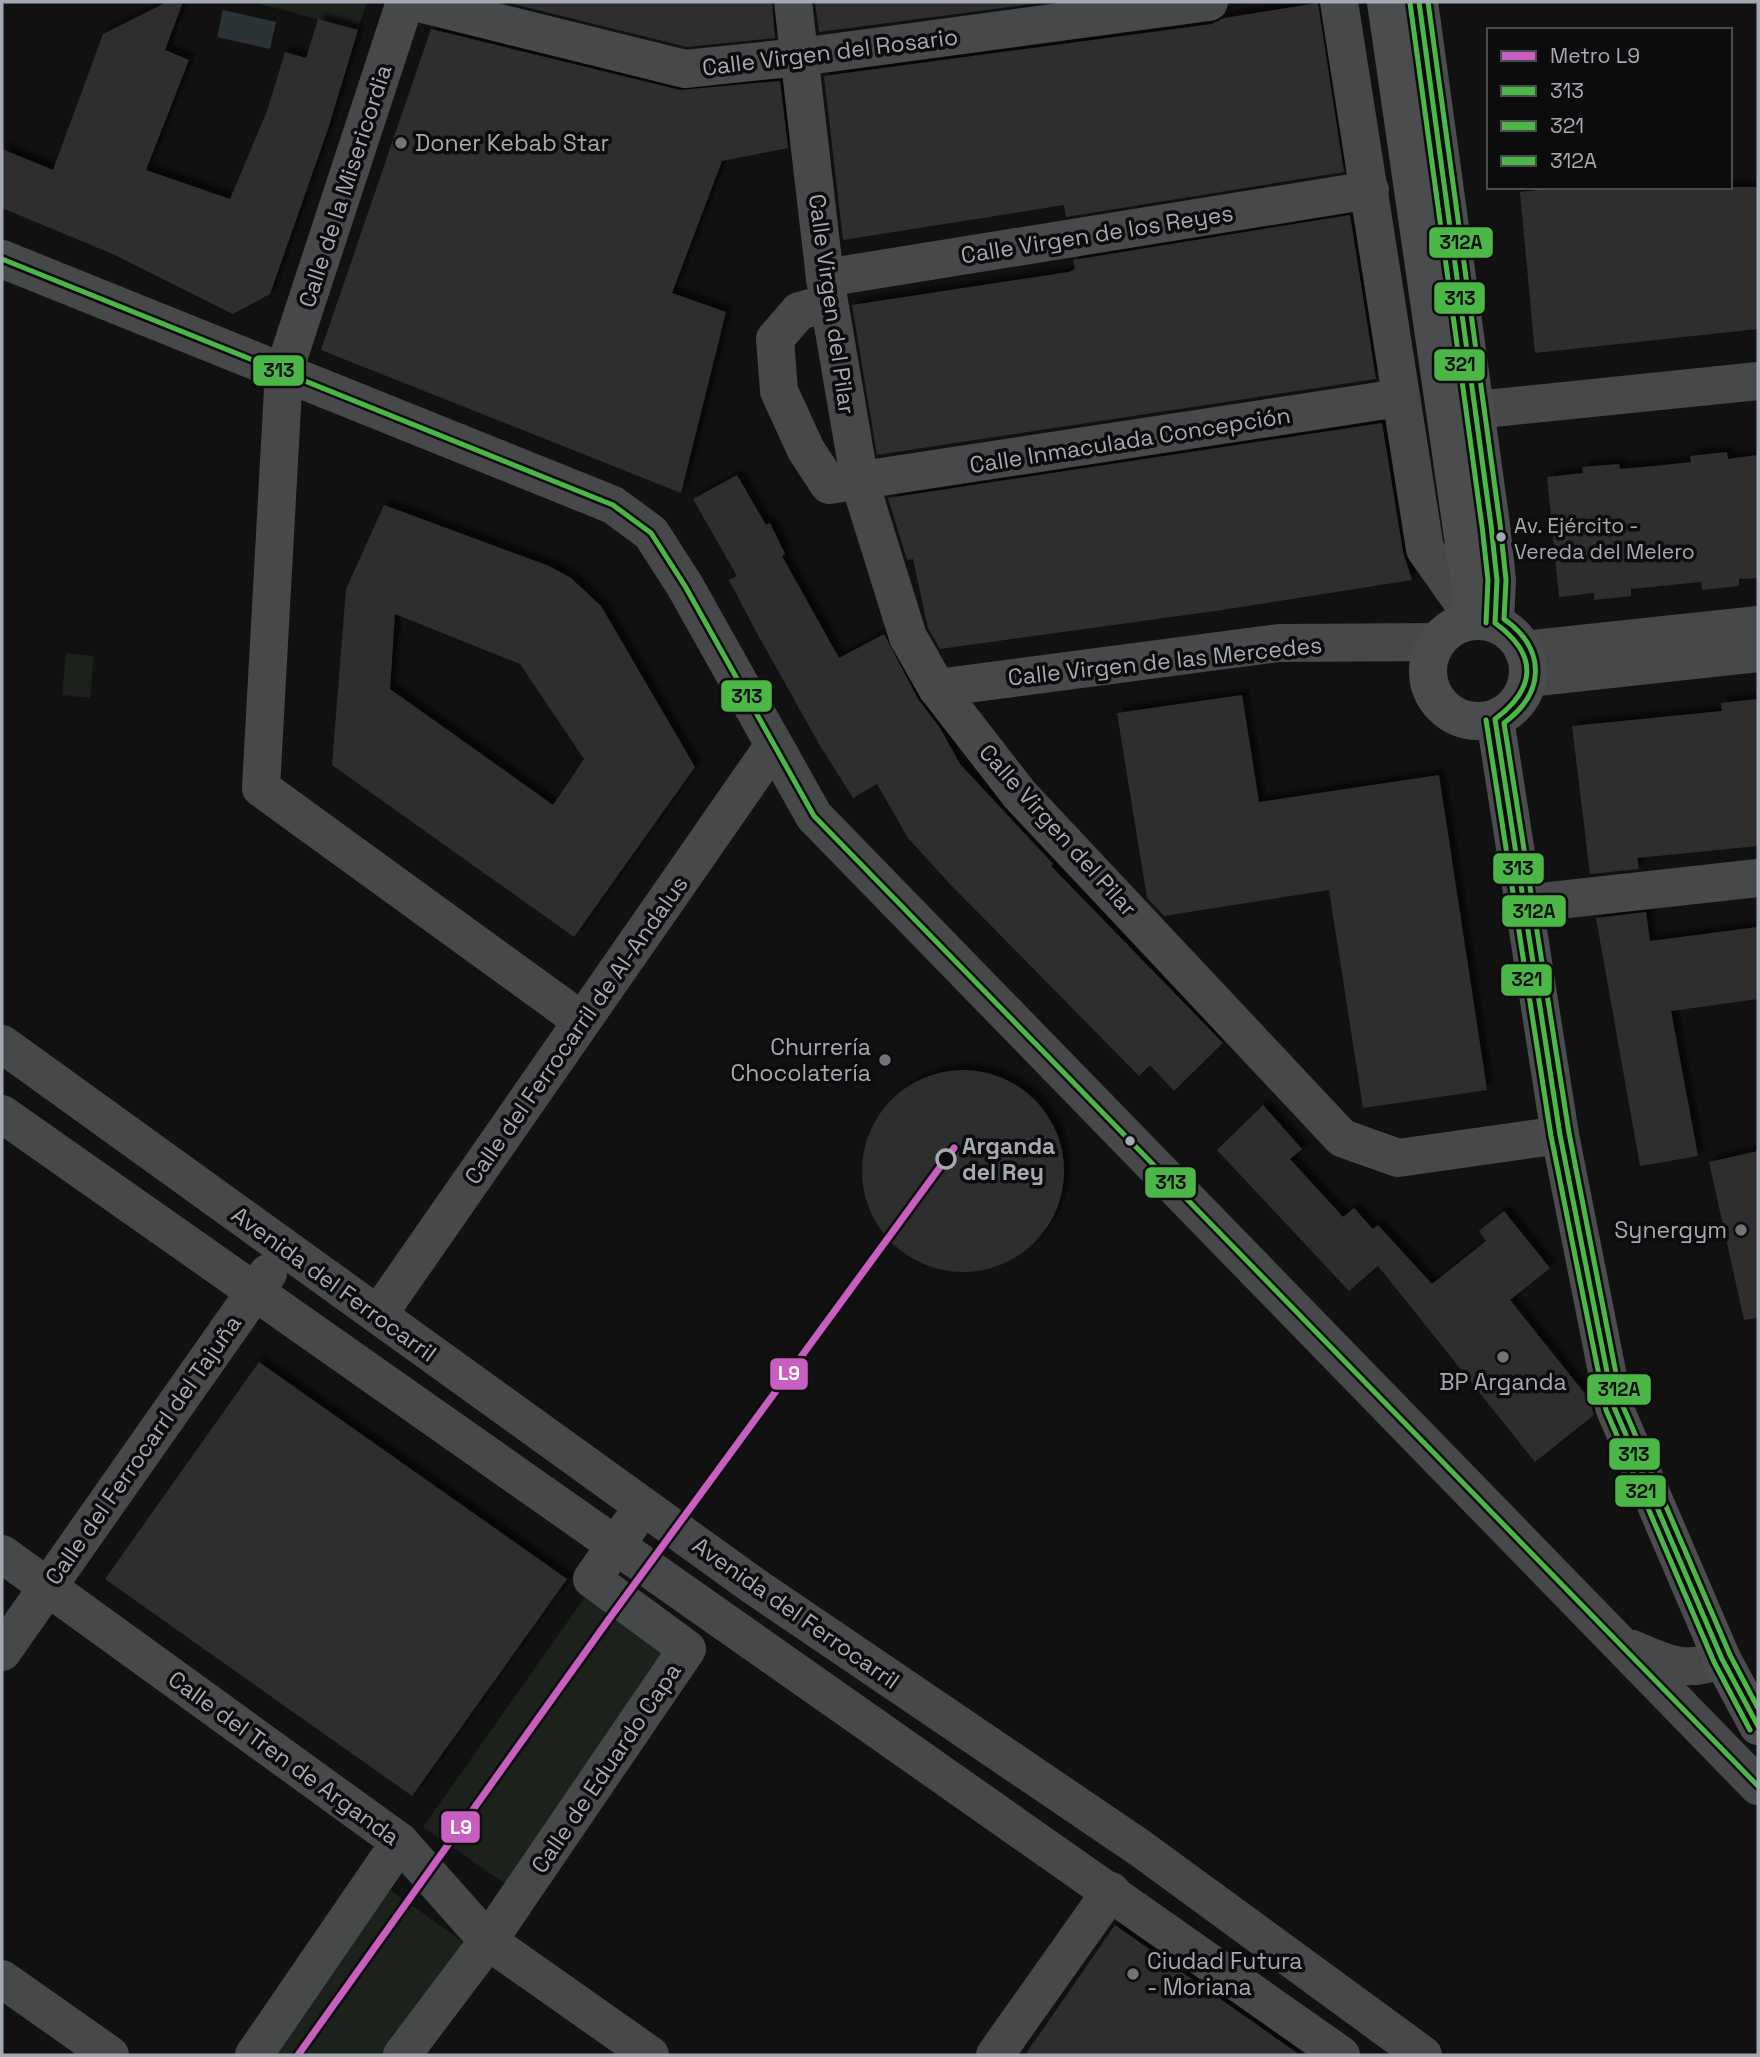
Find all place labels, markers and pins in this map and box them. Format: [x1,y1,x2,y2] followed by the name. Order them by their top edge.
[415,128,609,158] place label: Doner Kebab Star
[393,135,409,151] marker: Doner Kebab Star
[1514,512,1695,565] place label: Av. Ejército - Vereda del Melero
[1494,530,1508,544] marker: Av. Ejército - Vereda del Melero
[731,1032,871,1088] place label: Churrería Chocolatería
[877,1052,893,1068] marker: Churrería Chocolatería
[962,1131,1055,1187] place label: Arganda del Rey
[1123,1134,1137,1148] unlabelled marker
[936,1149,956,1169] marker: Arganda del Rey
[1614,1215,1727,1245] place label: Synergym
[1733,1222,1749,1238] marker: Synergym
[1495,1349,1511,1365] marker: BP Arganda
[1439,1367,1567,1397] place label: BP Arganda
[1147,1946,1303,2002] place label: Ciudad Futura - Moriana
[1125,1966,1141,1982] marker: Ciudad Futura - Moriana

